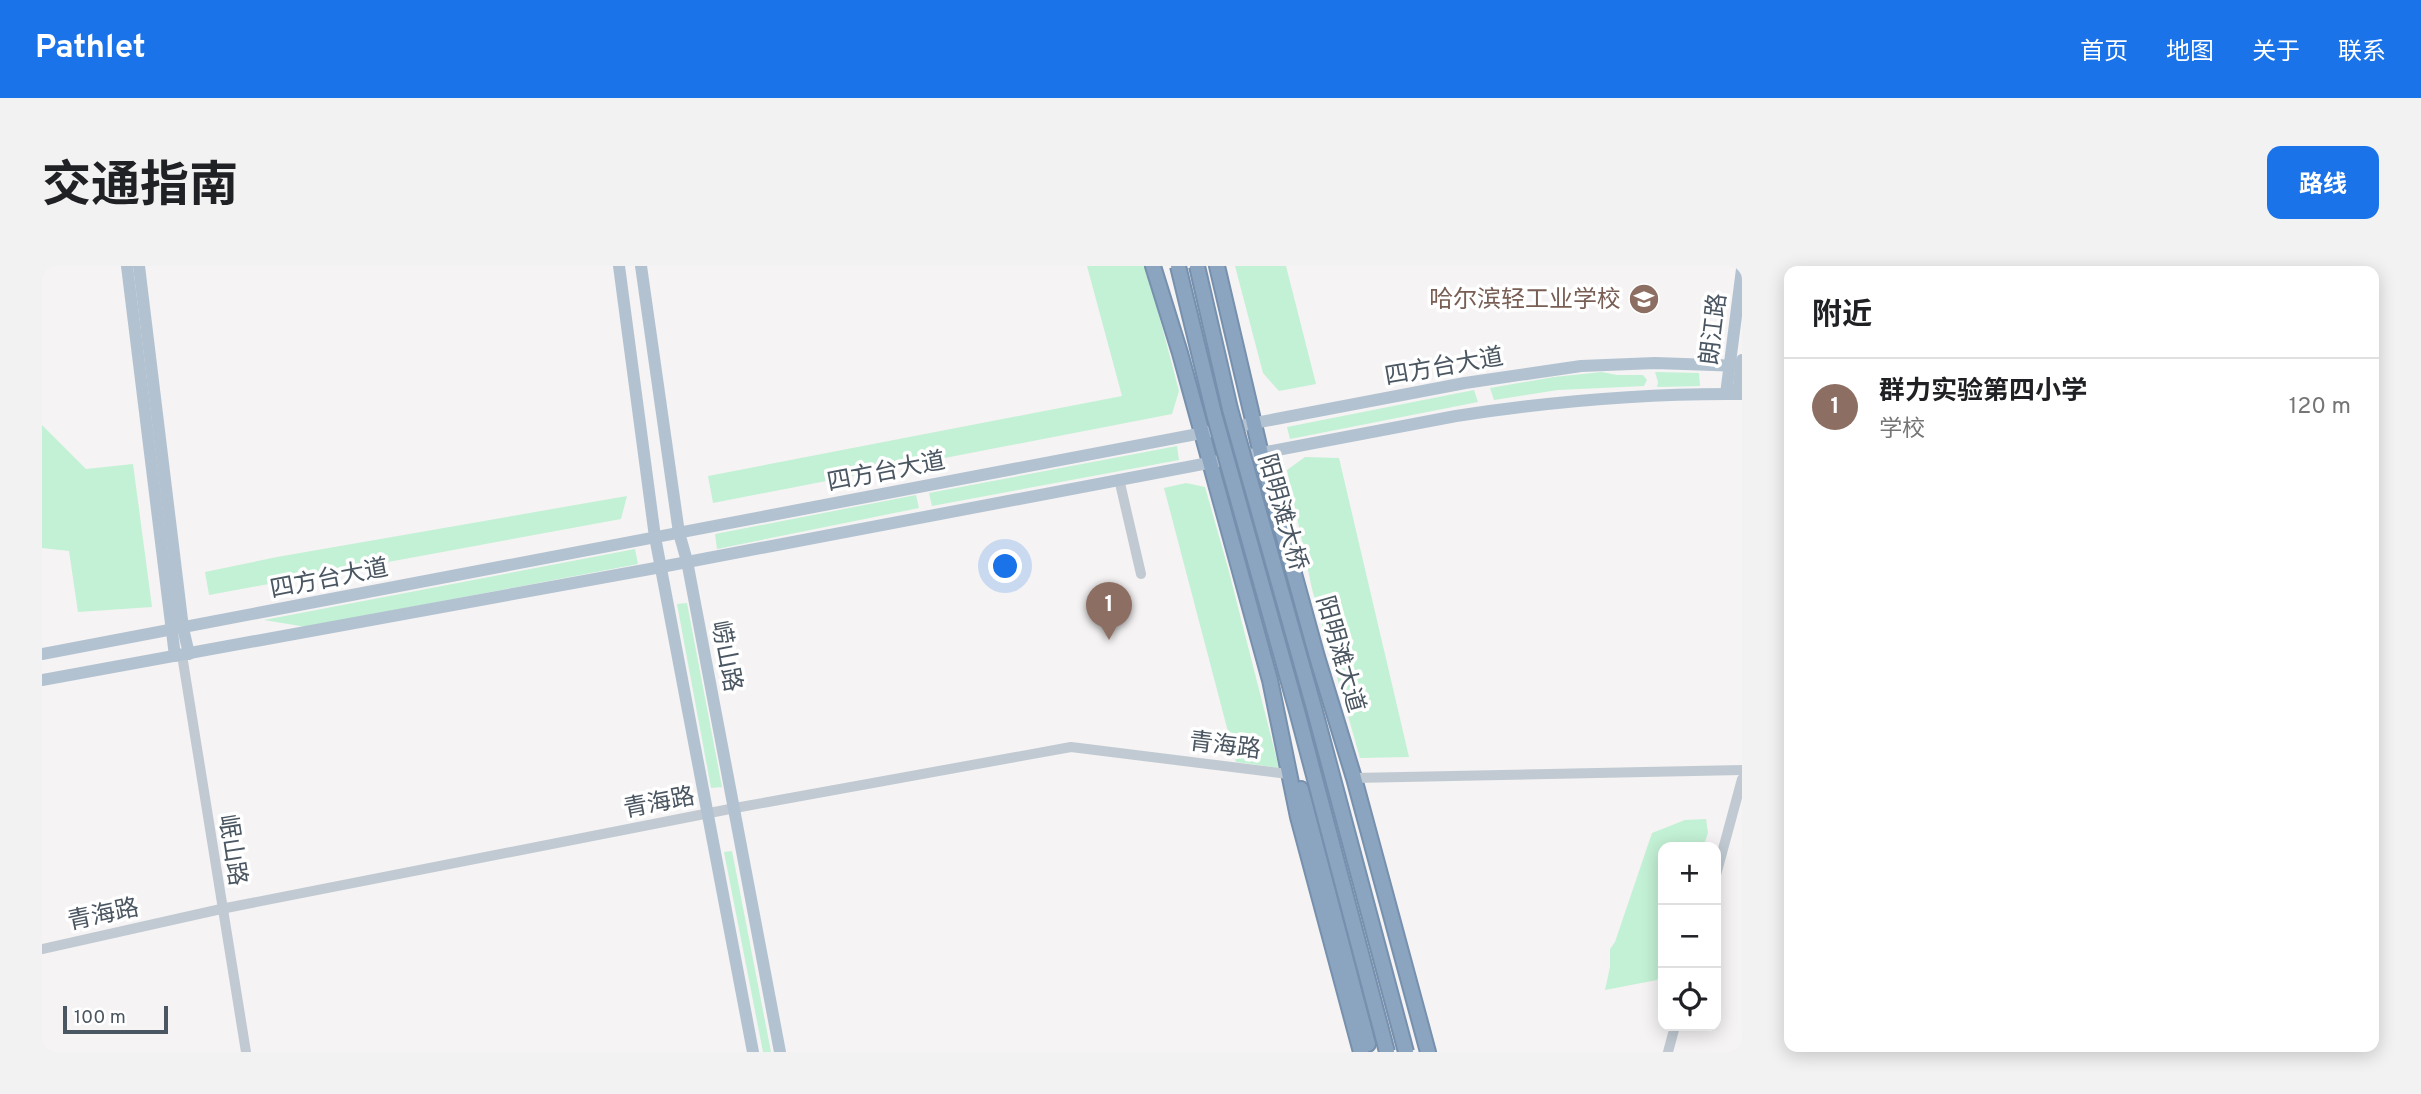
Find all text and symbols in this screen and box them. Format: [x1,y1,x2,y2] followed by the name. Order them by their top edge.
[35,28,146,70] text: Pathlet
[2080,38,2128,68] text: 首页
[2166,38,2214,68] text: 地图
[2252,38,2300,68] text: 关于
[2338,38,2386,68] text: 联系
[2267,146,2379,219] button: 路线
[42,158,238,220] text: 交通指南
[1627,282,1661,316] school or university icon: 哈尔滨轻工业学校
[1429,286,1621,316] place label: 哈尔滨轻工业学校
[1696,292,1734,367] street label: 朗江路
[1812,298,1872,335] text: 附近
[1383,343,1506,393] street label: 四方台大道
[1879,376,2087,409] text: 群力实验第四小学
[1830,393,1840,422] text: 1
[2289,393,2351,422] text: 120 m
[1879,416,1925,445] text: 学校
[825,447,948,499] street label: 四方台大道
[1250,451,1312,574] street label: 阳明滩大桥
[988,549,1022,583] your location
[268,554,391,606] street label: 四方台大道
[1086,582,1132,640] pin: 1
[1308,593,1370,716] street label: 阳明滩大道
[703,618,747,695] street label: 崂山路
[1187,728,1262,766] street label: 青海路
[621,782,698,826] street label: 青海路
[211,812,251,888] street label: 岷山路
[1658,842,1721,1031] map controls
[1658,842,1721,905] button: +
[65,894,142,938] street label: 青海路
[1658,905,1721,968] button: −
[1658,968,1721,1031] button: locate
[63,1003,168,1035] scale bar
[74,1006,126,1030] text: 100 m

